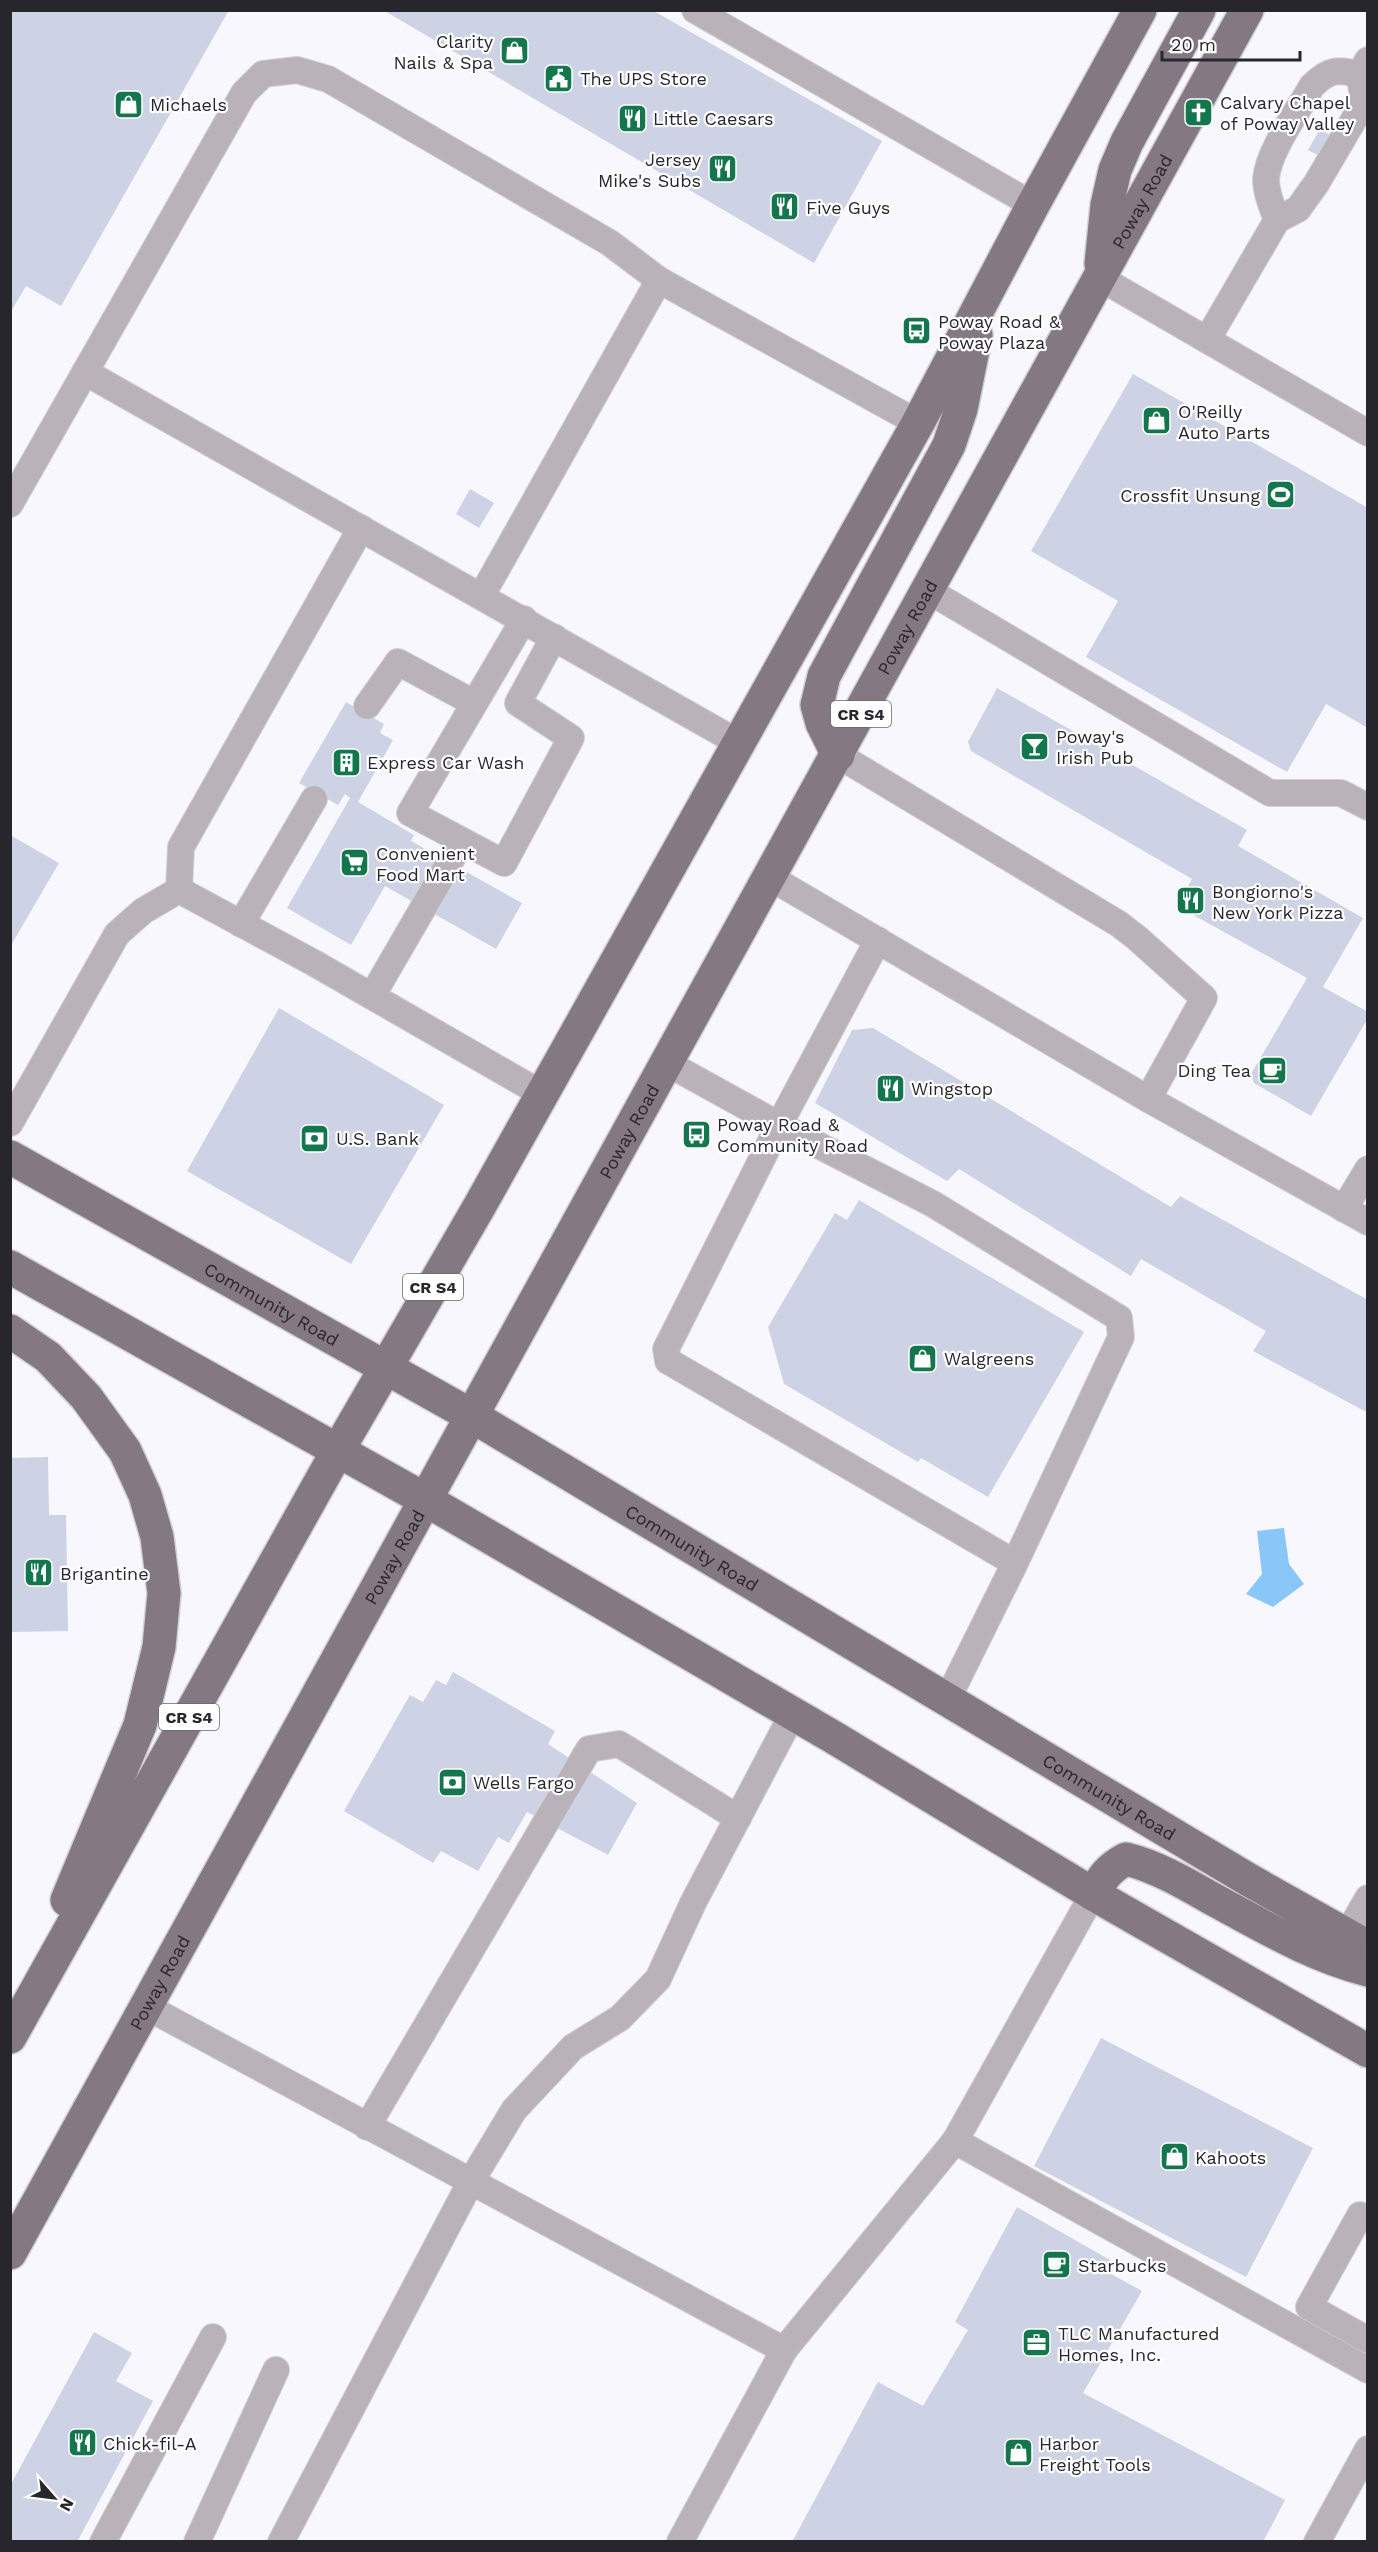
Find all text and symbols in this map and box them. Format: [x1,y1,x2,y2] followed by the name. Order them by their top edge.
[1162,24,1300,62] scale bar
[394,31,494,73] place label: Clarity Nails & Spa
[1171,34,1216,55] text: 20 m
[498,35,530,67] shop icon: Clarity Nails & Spa
[543,62,575,94] public building icon: The UPS Store
[580,68,707,89] place label: The UPS Store
[113,88,145,120] shop icon: Michaels
[1220,92,1355,134] place label: Calvary Chapel of Poway Valley
[150,94,227,115] place label: Michaels
[1183,96,1215,128] church icon: Calvary Chapel of Poway Valley
[616,102,648,134] restaurant icon: Little Caesars
[653,108,774,129] place label: Little Caesars
[598,149,702,191] place label: Jersey Mike's Subs
[1107,150,1176,252] street label: Poway Road
[706,153,738,185] restaurant icon: Jersey Mike's Subs
[769,191,801,223] restaurant icon: Five Guys
[806,197,890,218] place label: Five Guys
[938,311,1061,353] place label: Poway Road & Poway Plaza
[901,315,933,347] bus stop icon: Poway Road & Poway Plaza
[1178,401,1270,443] place label: O'Reilly Auto Parts
[1141,405,1173,437] shop icon: O'Reilly Auto Parts
[1265,479,1297,511] sports icon: Crossfit Unsung
[1120,485,1260,506] place label: Crossfit Unsung
[872,576,941,678] street label: Poway Road
[831,701,891,727] road number: CR S4
[1056,726,1134,768] place label: Poway's Irish Pub
[1019,730,1051,762] bar icon: Poway's Irish Pub
[330,746,362,778] building icon: Express Car Wash
[367,752,524,773] place label: Express Car Wash
[376,843,475,885] place label: Convenient Food Mart
[339,847,371,879] supermarket icon: Convenient Food Mart
[1212,881,1344,923] place label: Bongiorno's New York Pizza
[1175,885,1207,917] restaurant icon: Bongiorno's New York Pizza
[1256,1054,1288,1086] cafe icon: Ding Tea
[1177,1060,1251,1081] place label: Ding Tea
[874,1072,906,1104] restaurant icon: Wingstop
[911,1078,993,1099] place label: Wingstop
[594,1080,663,1182] street label: Poway Road
[717,1114,868,1156] place label: Poway Road & Community Road
[680,1118,712,1150] bus stop icon: Poway Road & Community Road
[299,1122,331,1154] bank icon: U.S. Bank
[336,1128,419,1149] place label: U.S. Bank
[201,1258,343,1350] street label: Community Road
[403,1274,463,1300] road number: CR S4
[907,1342,939,1374] shop icon: Walgreens
[944,1348,1034,1369] place label: Walgreens
[622,1500,762,1595] street label: Community Road
[359,1506,428,1608] street label: Poway Road
[23,1557,55,1589] restaurant icon: Brigantine
[60,1563,149,1584] place label: Brigantine
[159,1704,219,1730] road number: CR S4
[1039,1749,1180,1844] street label: Community Road
[436,1766,468,1798] bank icon: Wells Fargo
[473,1772,574,1793] place label: Wells Fargo
[125,1931,194,2033] street label: Poway Road
[1158,2141,1190,2173] shop icon: Kahoots
[1195,2147,1266,2168] place label: Kahoots
[1041,2249,1073,2281] cafe icon: Starbucks
[1078,2255,1167,2276] place label: Starbucks
[1058,2323,1220,2365] place label: TLC Manufactured Homes, Inc.
[1021,2327,1053,2359] office icon: TLC Manufactured Homes, Inc.
[66,2427,98,2459] restaurant icon: Chick-fil-A
[103,2433,197,2454] place label: Chick-fil-A
[1039,2433,1151,2475] place label: Harbor Freight Tools
[1002,2437,1034,2469] shop icon: Harbor Freight Tools
[24,2468,84,2528] north arrow
[56,2495,78,2515] text: N

